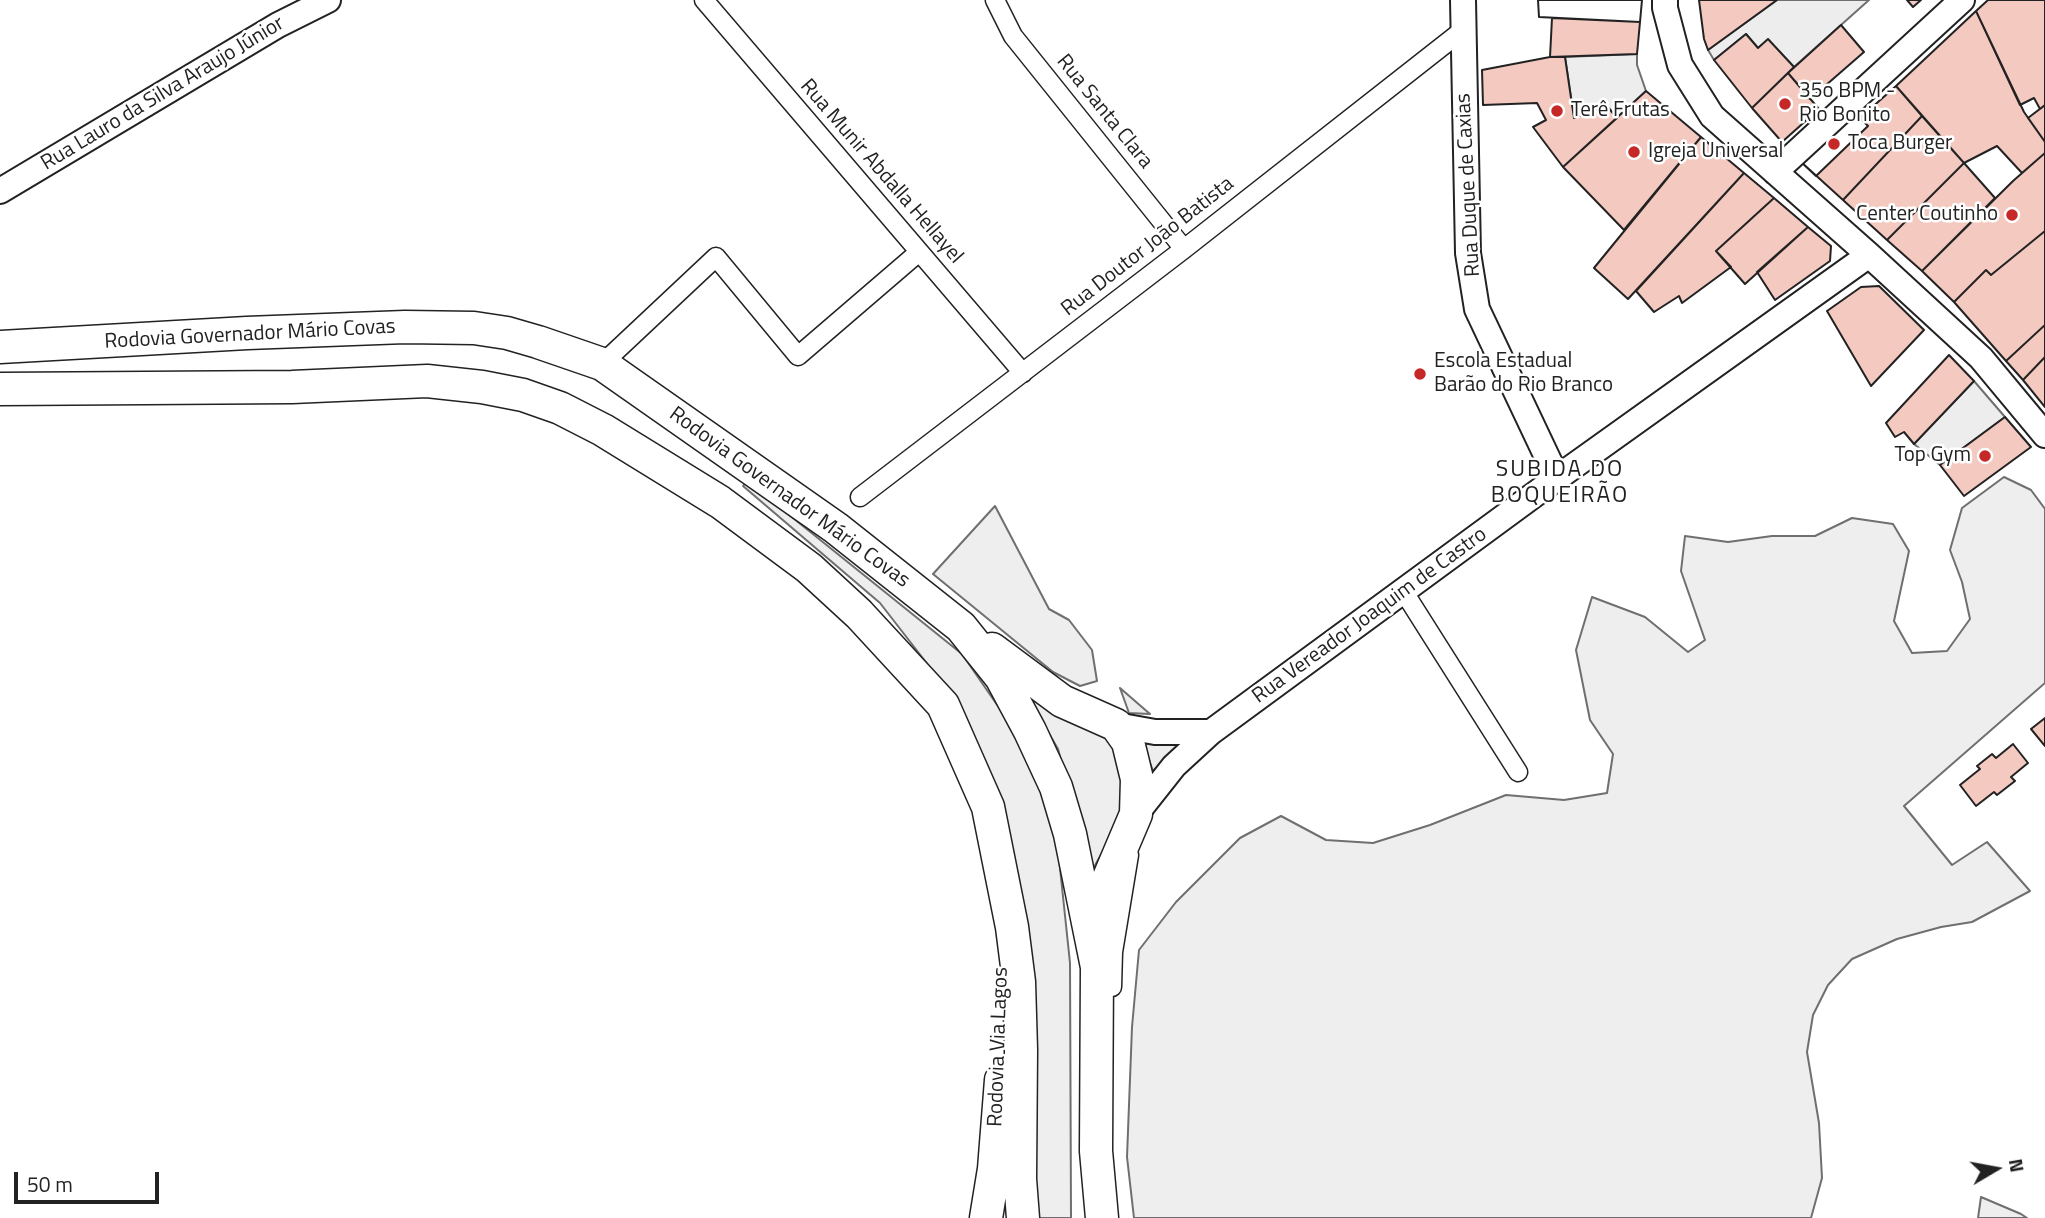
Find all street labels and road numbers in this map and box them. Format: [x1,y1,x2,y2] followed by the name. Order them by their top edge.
[37,11,289,177] street label: Rua Lauro da Silva Araujo Júnior
[1050,50,1158,174] street label: Rua Santa Clara
[794,75,968,269] street label: Rua Munir Abdalla Hellayel
[1452,92,1486,278] street label: Rua Duque de Caxias
[1057,172,1239,322] street label: Rua Doutor João Batista
[104,315,396,355] street label: Rodovia Governador Mário Covas
[664,402,914,594] street label: Rodovia Governador Mário Covas
[1248,522,1492,710] street label: Rua Vereador Joaquim de Castro
[984,967,1014,1127] street label: Rodovia Via Lagos

